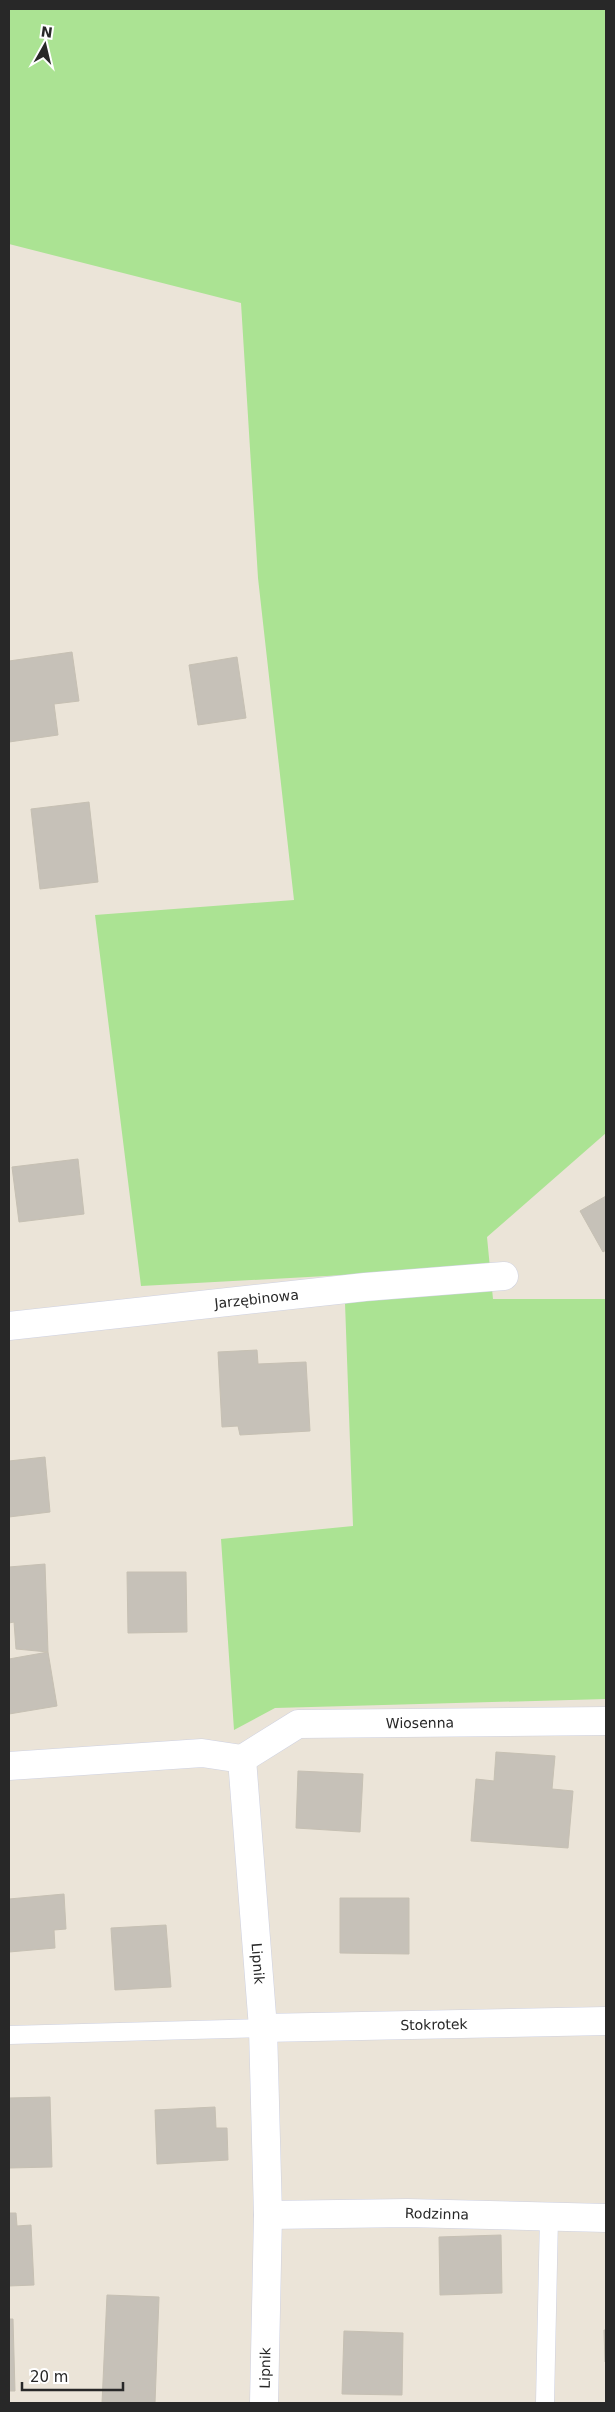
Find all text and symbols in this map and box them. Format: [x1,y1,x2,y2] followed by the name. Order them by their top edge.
[20,20,70,70] north arrow
[40,23,54,41] text: N
[213,1286,300,1312] street label: Jarzębinowa
[386,1714,454,1731] street label: Wiosenna
[248,1942,268,1986] street label: Lipnik
[400,2016,469,2033] street label: Stokrotek
[405,2205,469,2223] street label: Rodzinna
[257,2346,273,2389] street label: Lipnik
[22,2360,124,2392] scale bar
[30,2368,68,2386] text: 20 m

